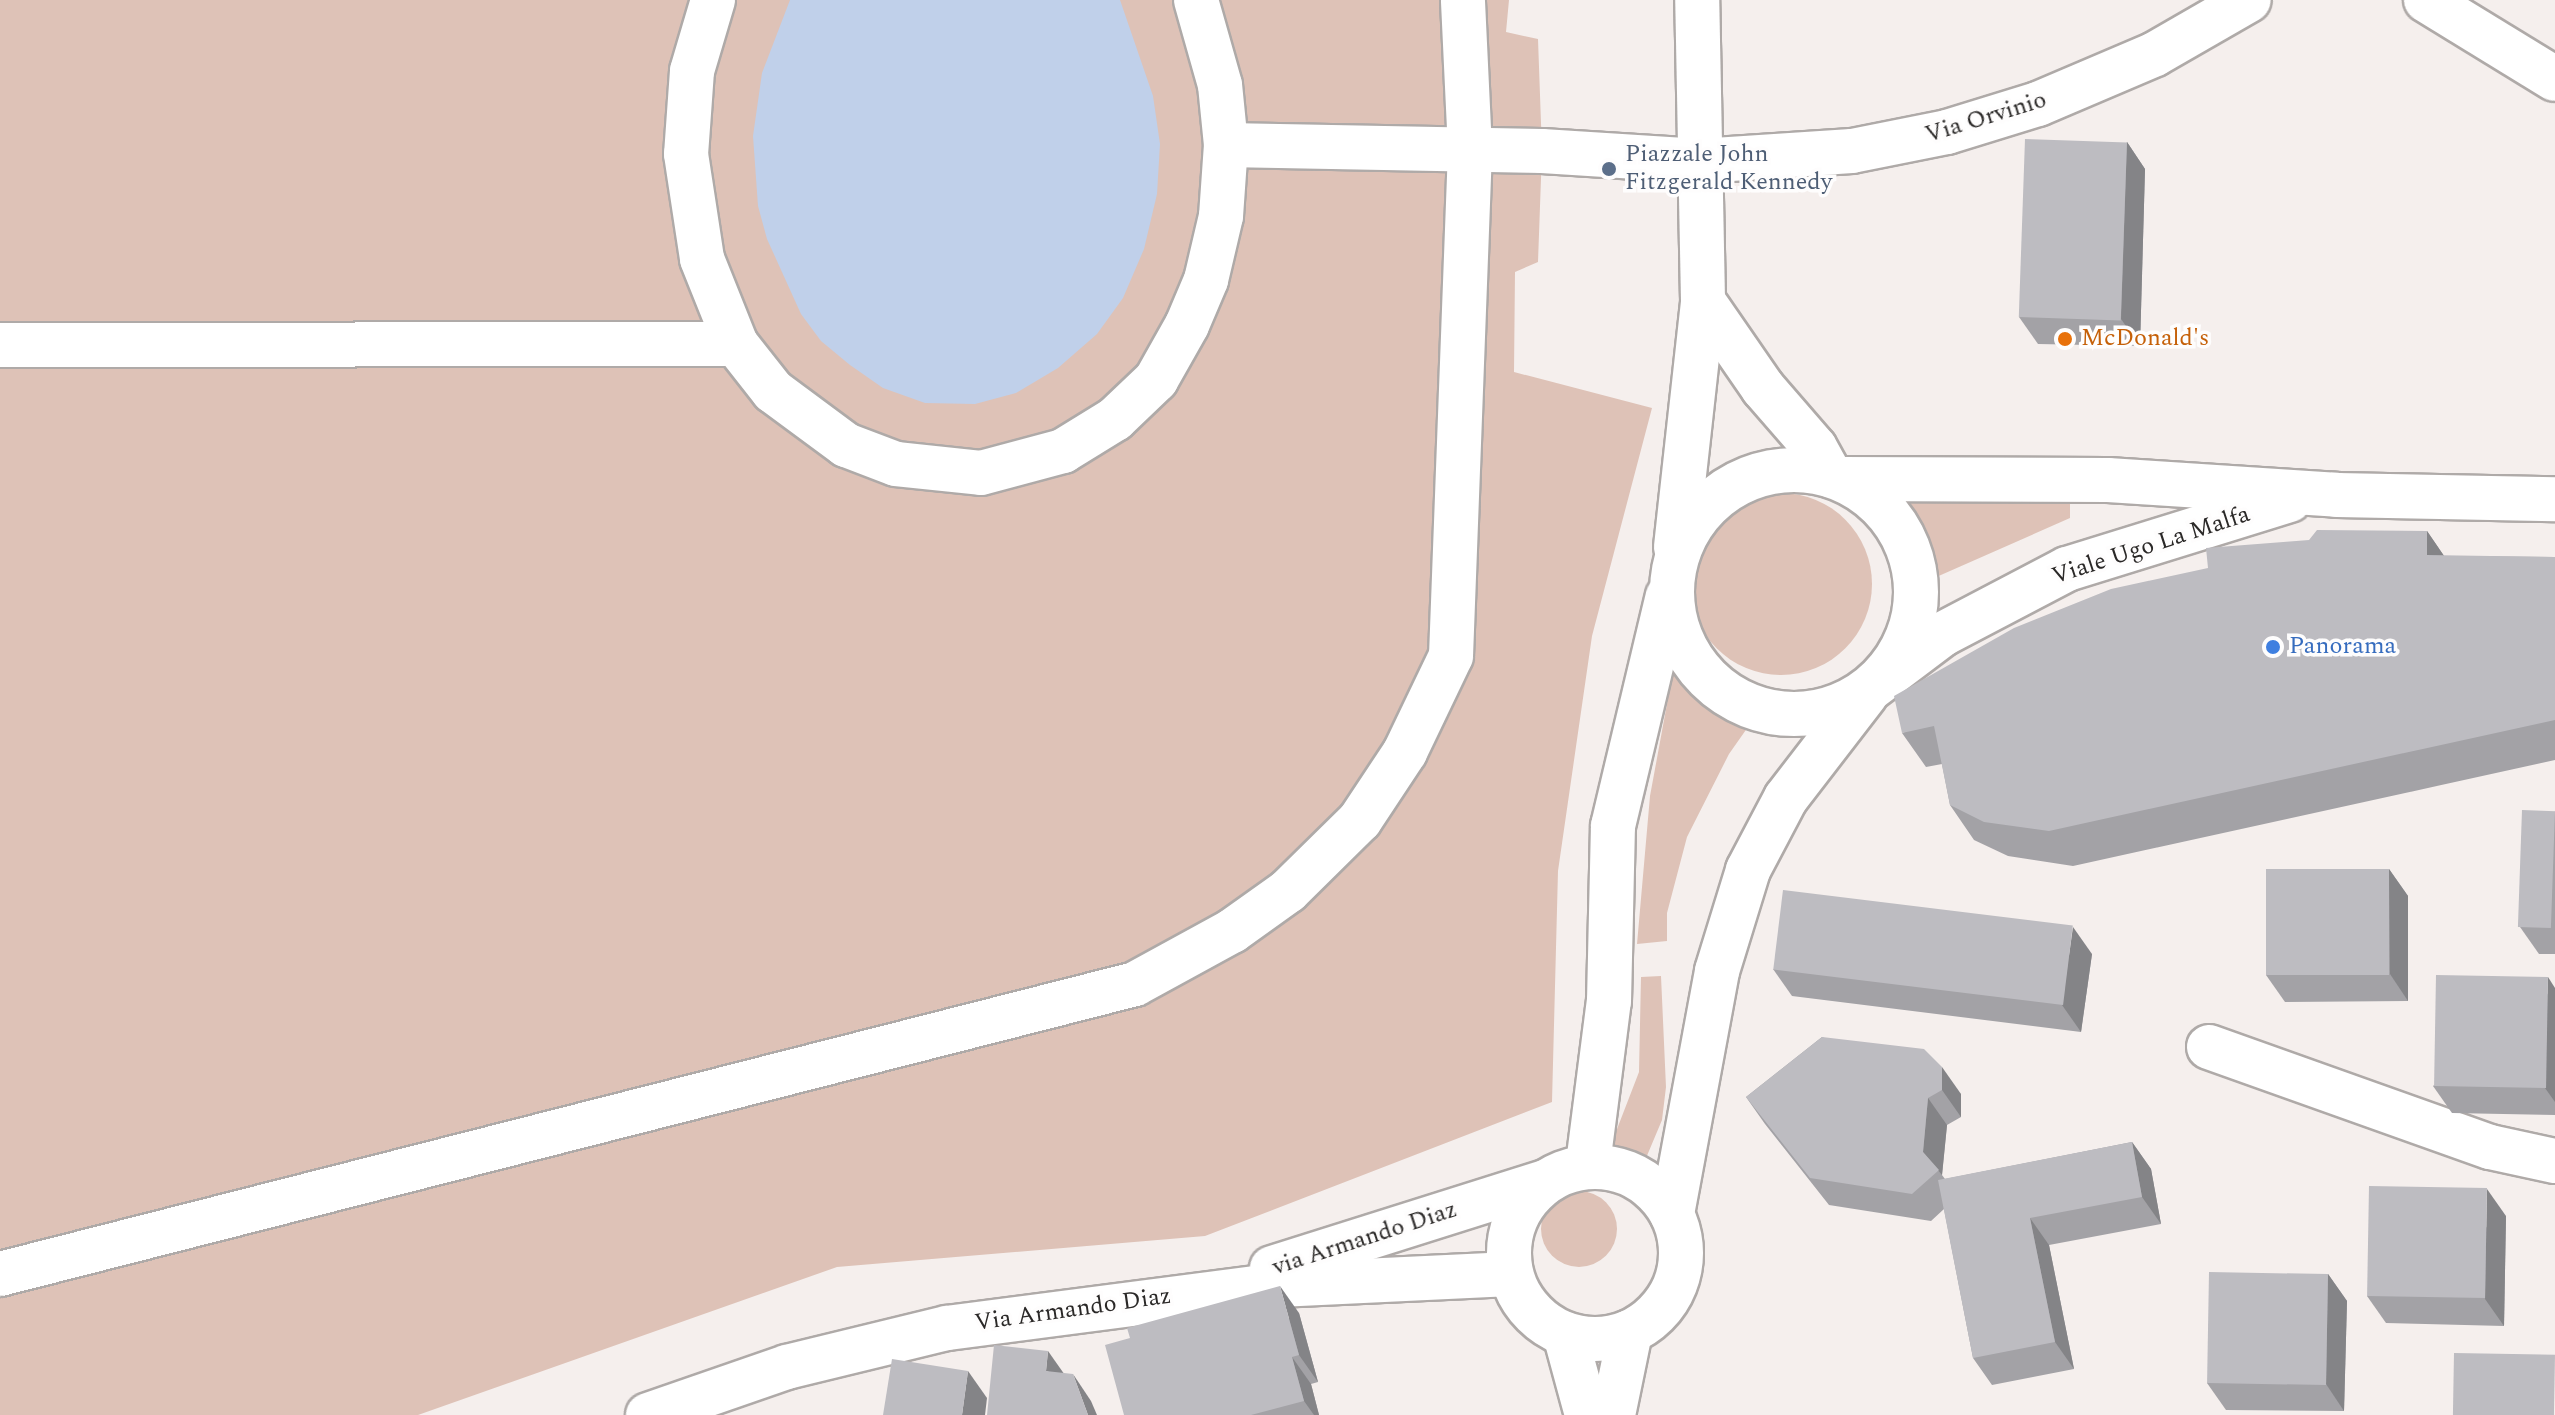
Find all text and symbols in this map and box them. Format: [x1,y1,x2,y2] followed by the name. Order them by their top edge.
[1922,86,2050,150] street label: Via Orvinio
[1625,141,1832,197] place label: Piazzale John Fitzgerald Kennedy
[1600,160,1618,178] marker: Piazzale John Fitzgerald Kennedy
[2081,325,2209,353] place label: McDonald's
[2056,330,2074,348] marker: McDonald's
[2048,500,2254,592] street label: Viale Ugo La Malfa
[2289,633,2396,661] place label: Panorama
[2264,638,2282,656] marker: Panorama
[1269,1196,1461,1282] street label: via Armando Diaz
[973,1282,1173,1338] street label: Via Armando Diaz

